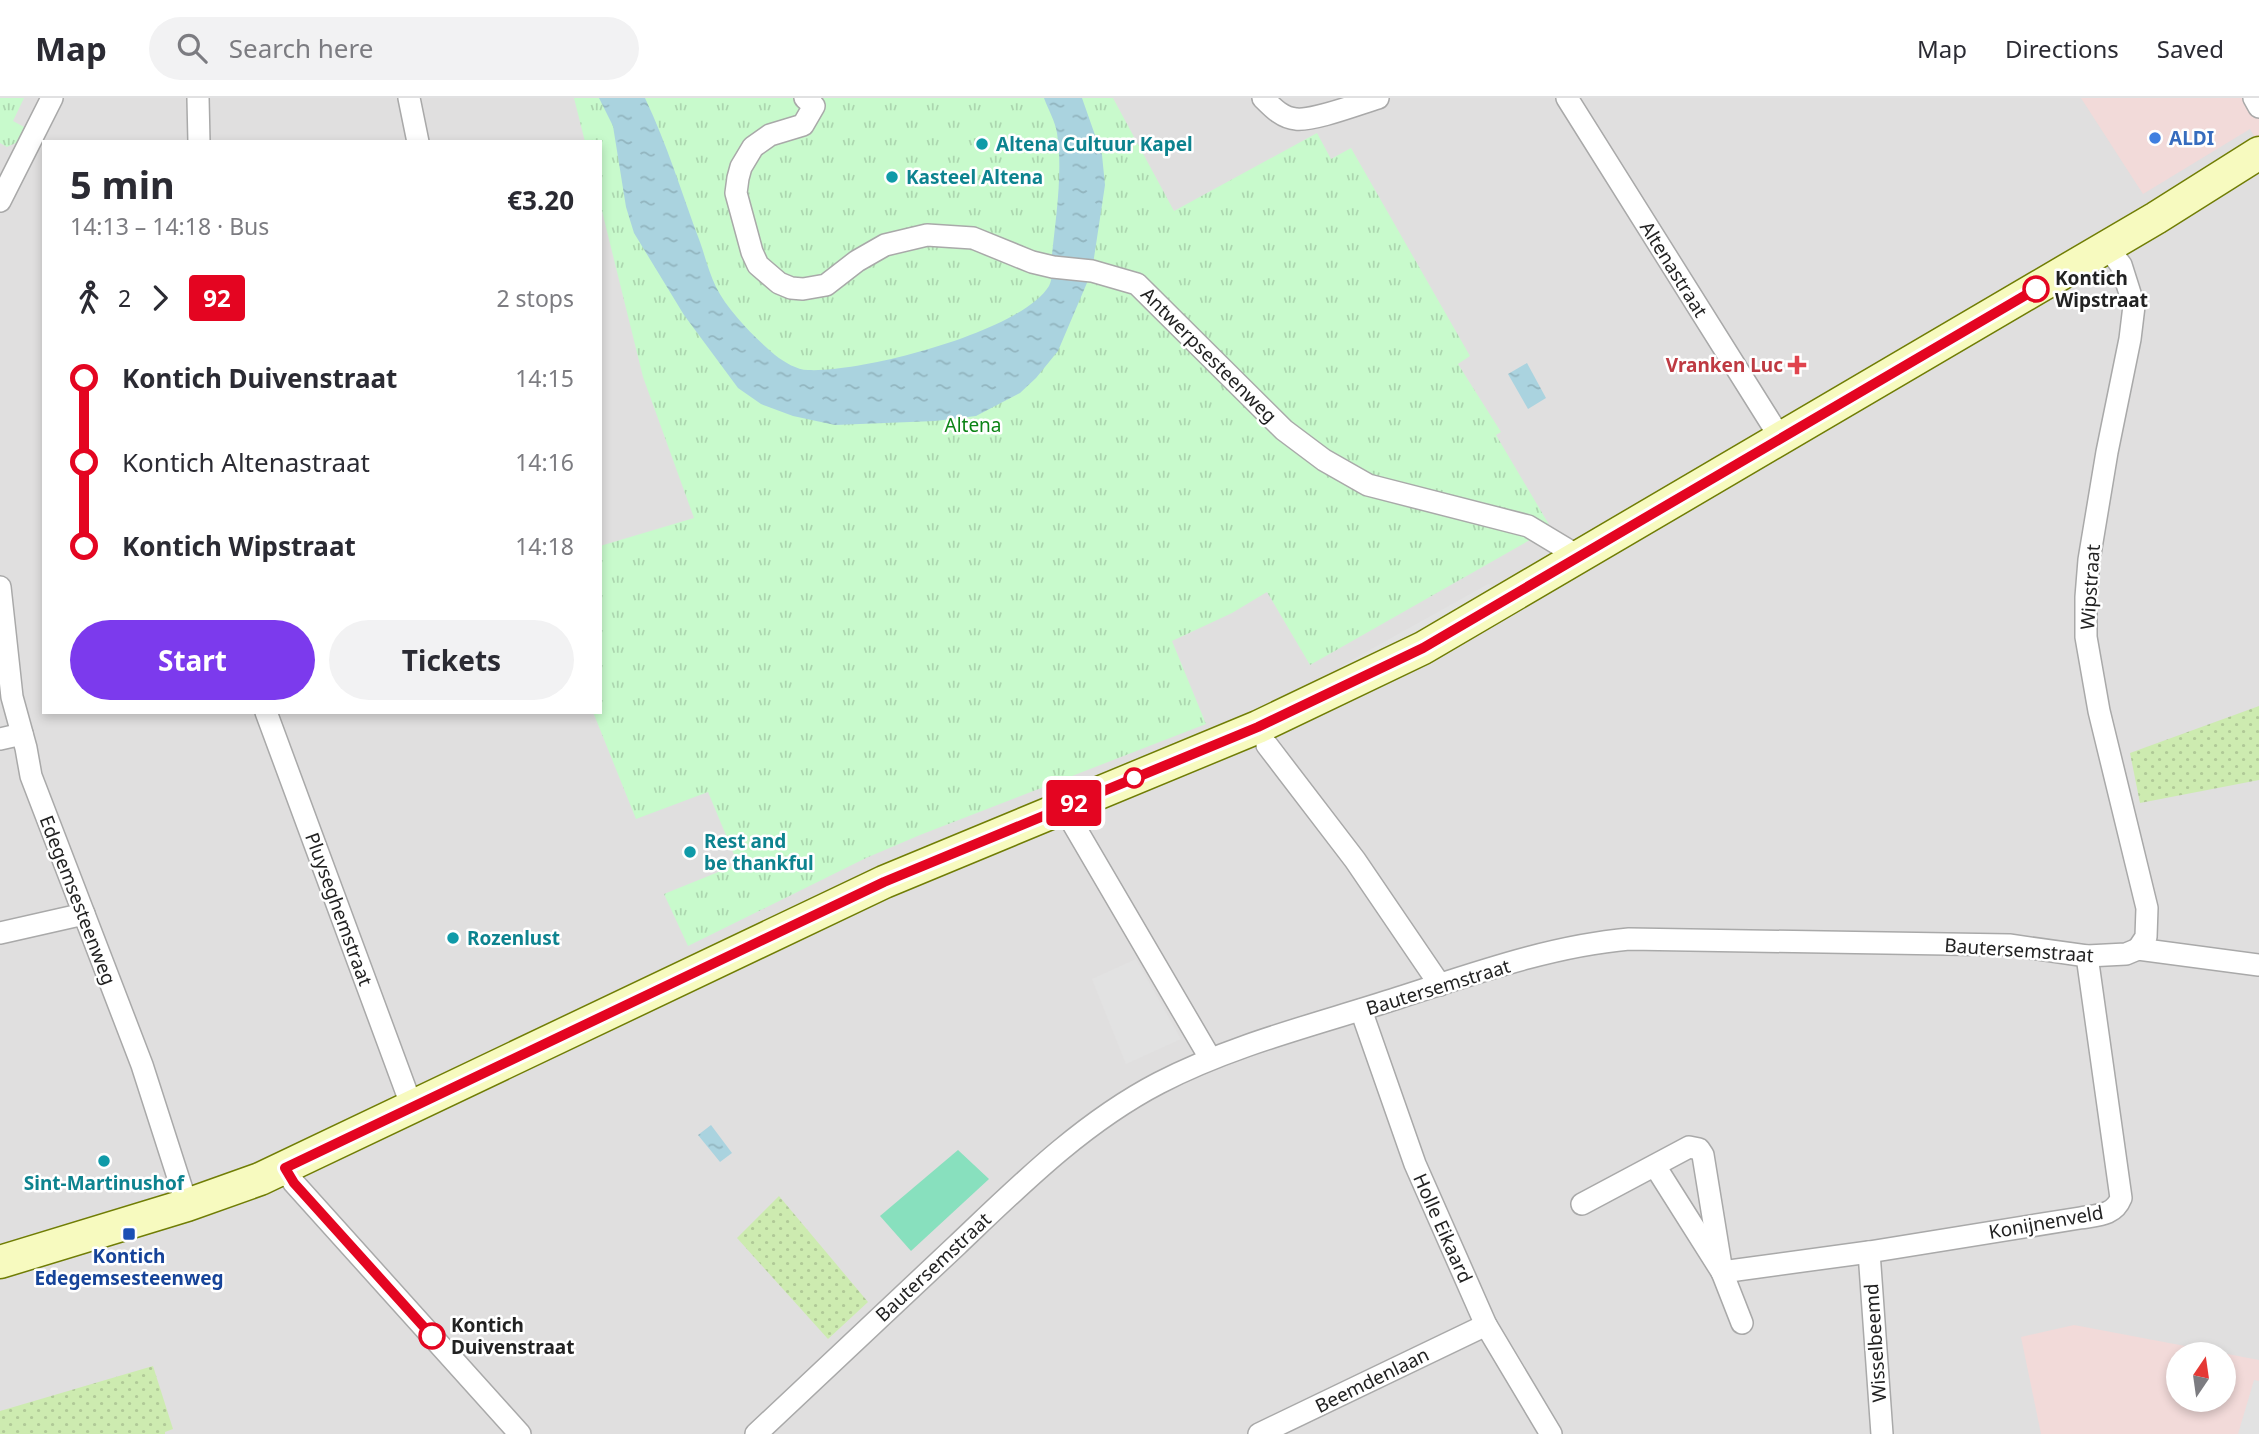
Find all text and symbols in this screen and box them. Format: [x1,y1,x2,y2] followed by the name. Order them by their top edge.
[149,17,639,80] search box
[35,26,107,71] text: Map
[173,29,211,67] icon: search
[229,30,373,66] text: Search here
[1917,32,1967,65] text: Map
[2005,32,2119,65] text: Directions
[2157,32,2224,65] text: Saved
[2169,125,2214,151] place label: ALDI
[2147,130,2163,146] marker: ALDI
[996,131,1193,157] place label: Altena Cultuur Kapel
[974,136,990,152] marker: Altena Cultuur Kapel
[70,158,175,210] text: 5 min
[906,164,1043,190] place label: Kasteel Altena
[884,169,900,185] marker: Kasteel Altena
[507,182,574,218] text: €3.20
[70,210,269,242] text: 14:13 – 14:18 · Bus
[1634,216,1714,322] street label: Altenastraat
[2055,265,2148,313] place label: Kontich Wipstraat
[2023,276,2049,302] marker: Kontich Wipstraat
[70,279,108,317] icon: walk
[141,279,179,317] icon: forward
[203,281,231,314] text: 92
[1135,281,1283,429] street label: Antwerpsesteenweg
[118,282,131,314] text: 2
[496,282,574,314] text: 2 stops
[1666,352,1783,378] place label: Vranken Luc
[1789,357,1805,373] marker: Vranken Luc
[122,360,397,396] text: Kontich Duivenstraat
[515,362,574,394] text: 14:15
[944,412,1002,438] park label: Altena
[122,444,370,480] text: Kontich Altenastraat
[515,446,574,478] text: 14:16
[122,528,356,564] text: Kontich Wipstraat
[515,530,574,562] text: 14:18
[2074,543,2106,631] street label: Wipstraat
[70,620,315,700] button: Start
[329,620,574,700] button: Tickets
[1124,768,1144,788] unlabelled marker
[1042,780,1106,826] line badge: 92
[1060,786,1088,819] text: 92
[34,812,122,988] street label: Edegemsesteenweg
[704,828,814,876] place label: Rest and be thankful
[299,829,379,989] street label: Pluyseghemstraat
[682,844,698,860] marker: Rest and be thankful
[467,925,560,951] place label: Rozenlust
[445,930,461,946] marker: Rozenlust
[1944,932,2095,968] street label: Bautersemstraat
[1363,953,1513,1021] street label: Bautersemstraat
[96,1153,112,1169] marker: Sint-Martinushof
[1407,1169,1479,1287] street label: Holle Eikaard
[24,1170,186,1196] place label: Sint-Martinushof
[1987,1199,2105,1245] street label: Konijnenveld
[870,1206,997,1327] street label: Bautersemstraat
[121,1226,137,1242] marker: Kontich Edegemsesteenweg
[34,1243,224,1291] place label: Kontich Edegemsesteenweg
[1858,1283,1892,1403] street label: Wisselbeemd
[451,1312,574,1360] place label: Kontich Duivenstraat
[419,1323,445,1349] marker: Kontich Duivenstraat
[1311,1341,1433,1419] street label: Beemdenlaan
[2166,1342,2236,1412] north arrow
[2166,1342,2236,1412] map controls

